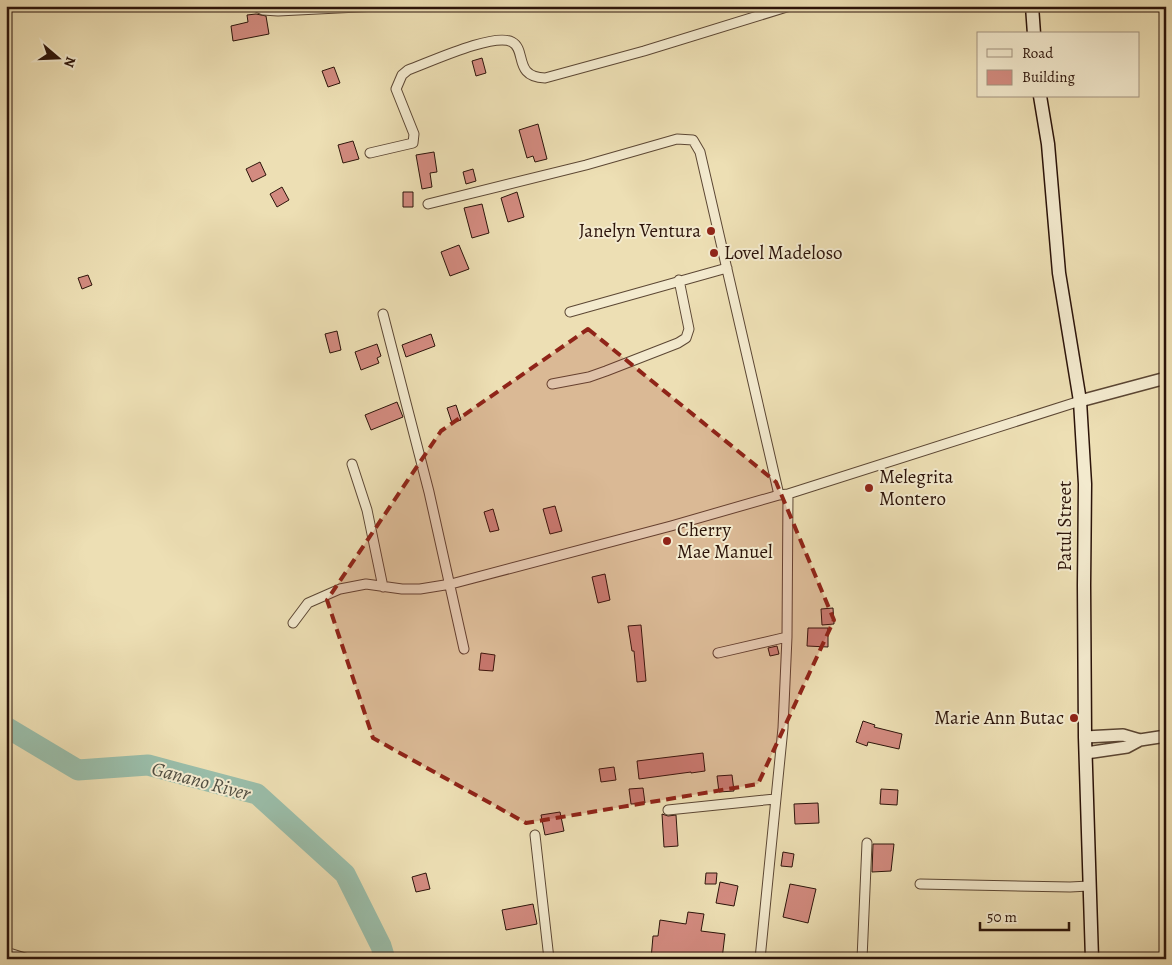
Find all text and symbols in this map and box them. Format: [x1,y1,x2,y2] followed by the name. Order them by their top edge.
[32,32,82,82] north arrow
[977,32,1140,98] legend
[1022,43,1054,63] text: Road
[59,54,80,70] text: N
[1022,67,1075,87] text: Building
[579,218,701,244] place label: Janelyn Ventura
[705,225,717,237] marker: Janelyn Ventura
[724,240,843,266] place label: Lovel Madeloso
[708,247,720,259] marker: Lovel Madeloso
[879,464,954,512] place label: Melegrita Montero
[1052,481,1078,571] street label: Patul Street
[863,482,875,494] marker: Melegrita Montero
[677,517,773,565] place label: Cherry Mae Manuel
[661,535,673,547] marker: Cherry Mae Manuel
[934,705,1064,731] place label: Marie Ann Butac
[1068,712,1080,724] marker: Marie Ann Butac
[149,755,254,807] water label: Ganano River
[980,900,1068,932] scale bar
[987,907,1017,927] text: 50 m

